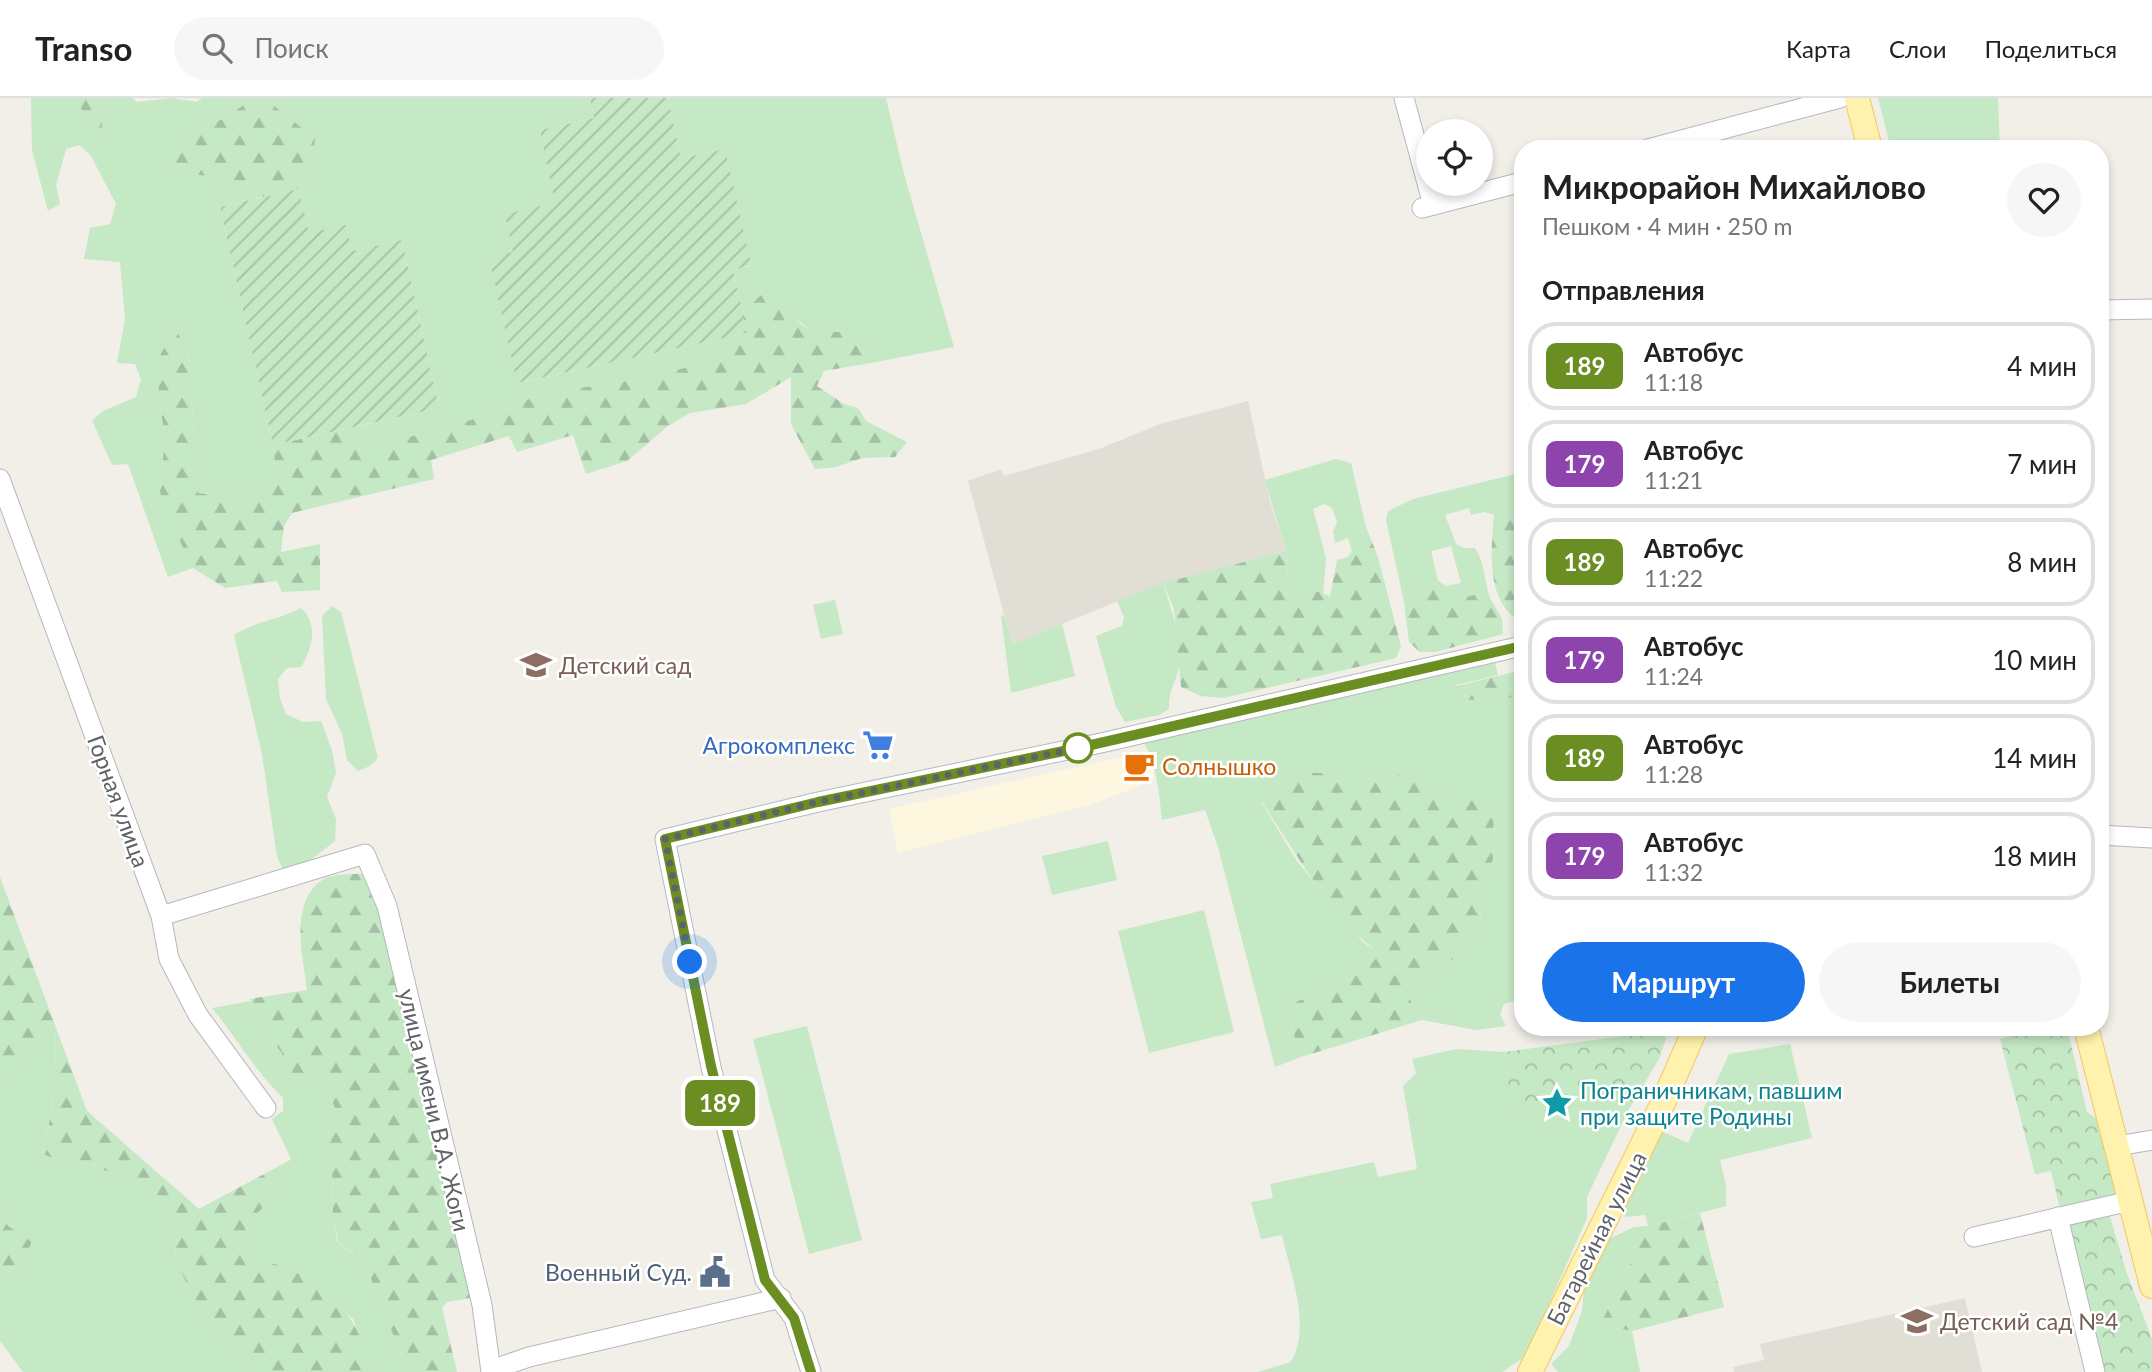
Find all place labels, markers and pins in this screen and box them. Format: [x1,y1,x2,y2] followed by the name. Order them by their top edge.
[519,648,553,682] school or university icon: Детский сад
[559,651,691,679] place label: Детский сад
[861,728,895,762] supermarket icon: Агрокомплекс
[702,731,855,759] place label: Агрокомплекс
[1063,733,1093,763] unlabelled marker
[1122,749,1156,783] cafe icon: Солнышко
[1162,752,1276,780] place label: Солнышко
[1580,1076,1842,1130] place label: Пограничникам, павшим при защите Родины
[1540,1086,1574,1120] place icon: Пограничникам, павшим при защите Родины
[698,1255,732,1289] public building icon: Военный Суд.
[545,1258,692,1286] place label: Военный Суд.
[1900,1304,1934,1338] school or university icon: Детский сад №4
[1940,1307,2118,1335] place label: Детский сад №4

